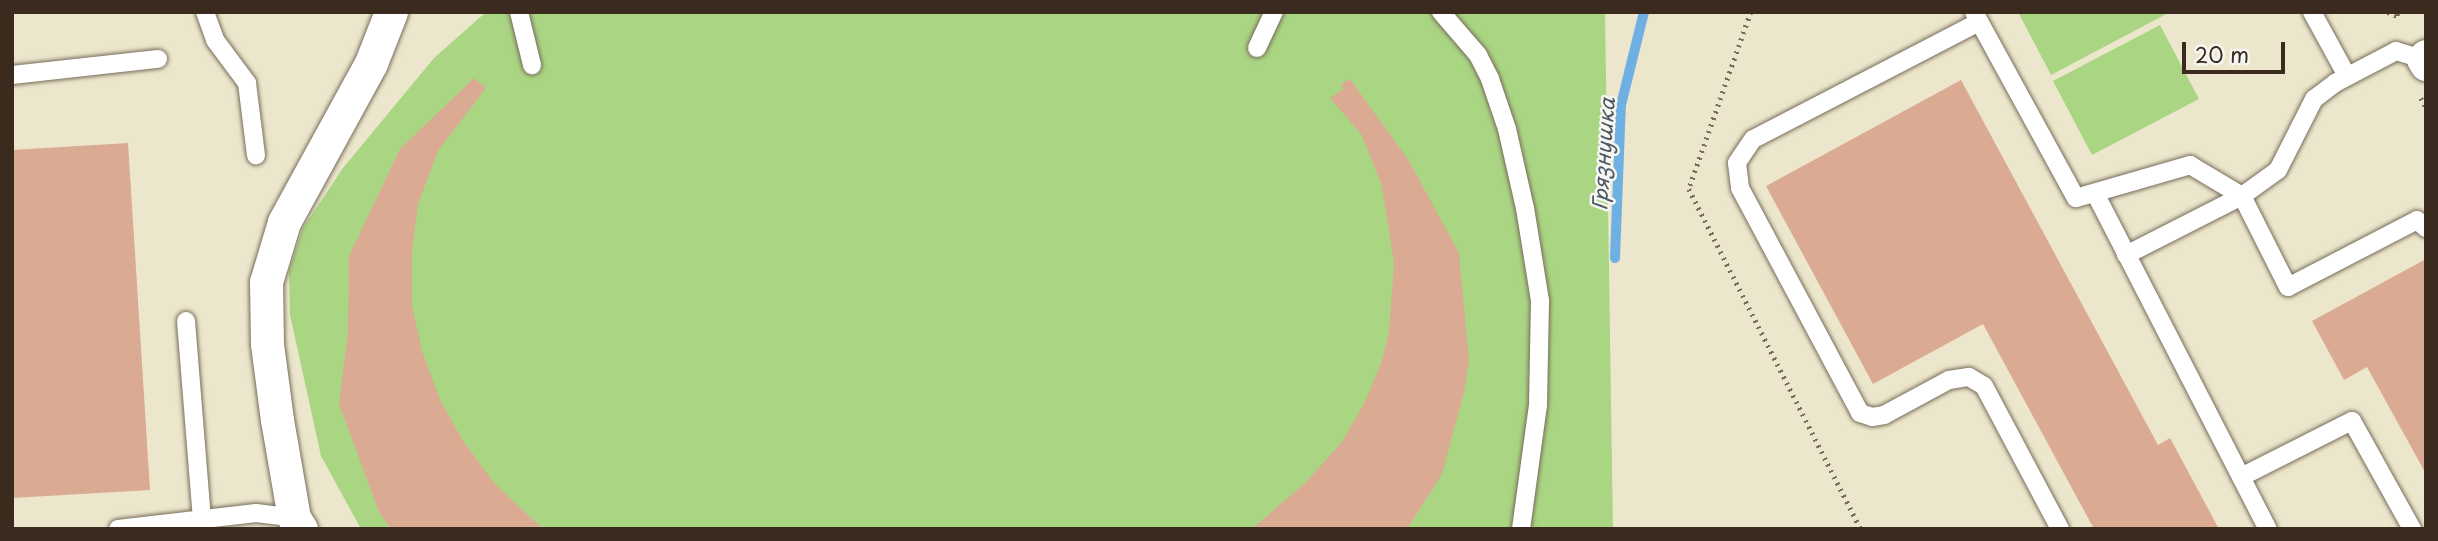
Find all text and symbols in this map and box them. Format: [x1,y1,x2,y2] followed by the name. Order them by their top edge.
[2186,28,2289,72] scale bar
[2195,38,2249,70] text: 20 m
[1586,97,1618,211] water label: Грязнушка

